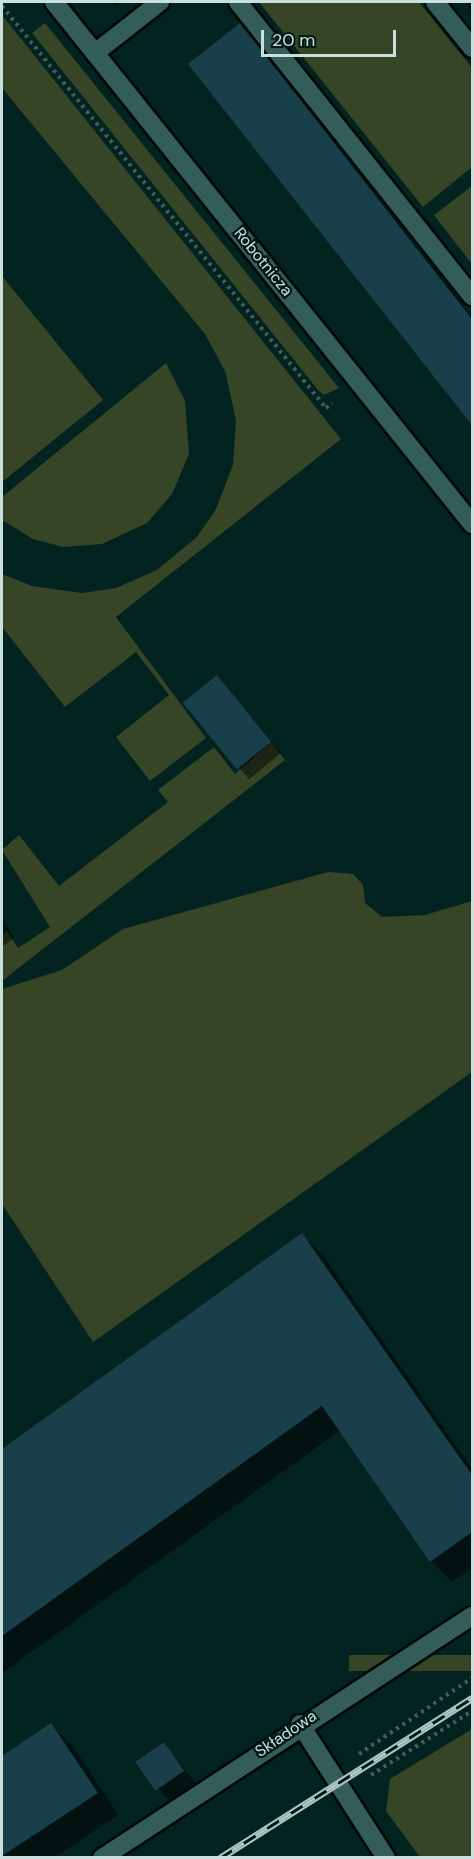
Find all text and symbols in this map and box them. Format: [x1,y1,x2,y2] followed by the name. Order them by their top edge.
[264,18,399,56] scale bar
[272,28,315,52] text: 20 m
[230,224,296,300] street label: Robotnicza
[252,1706,320,1762] street label: Składowa

